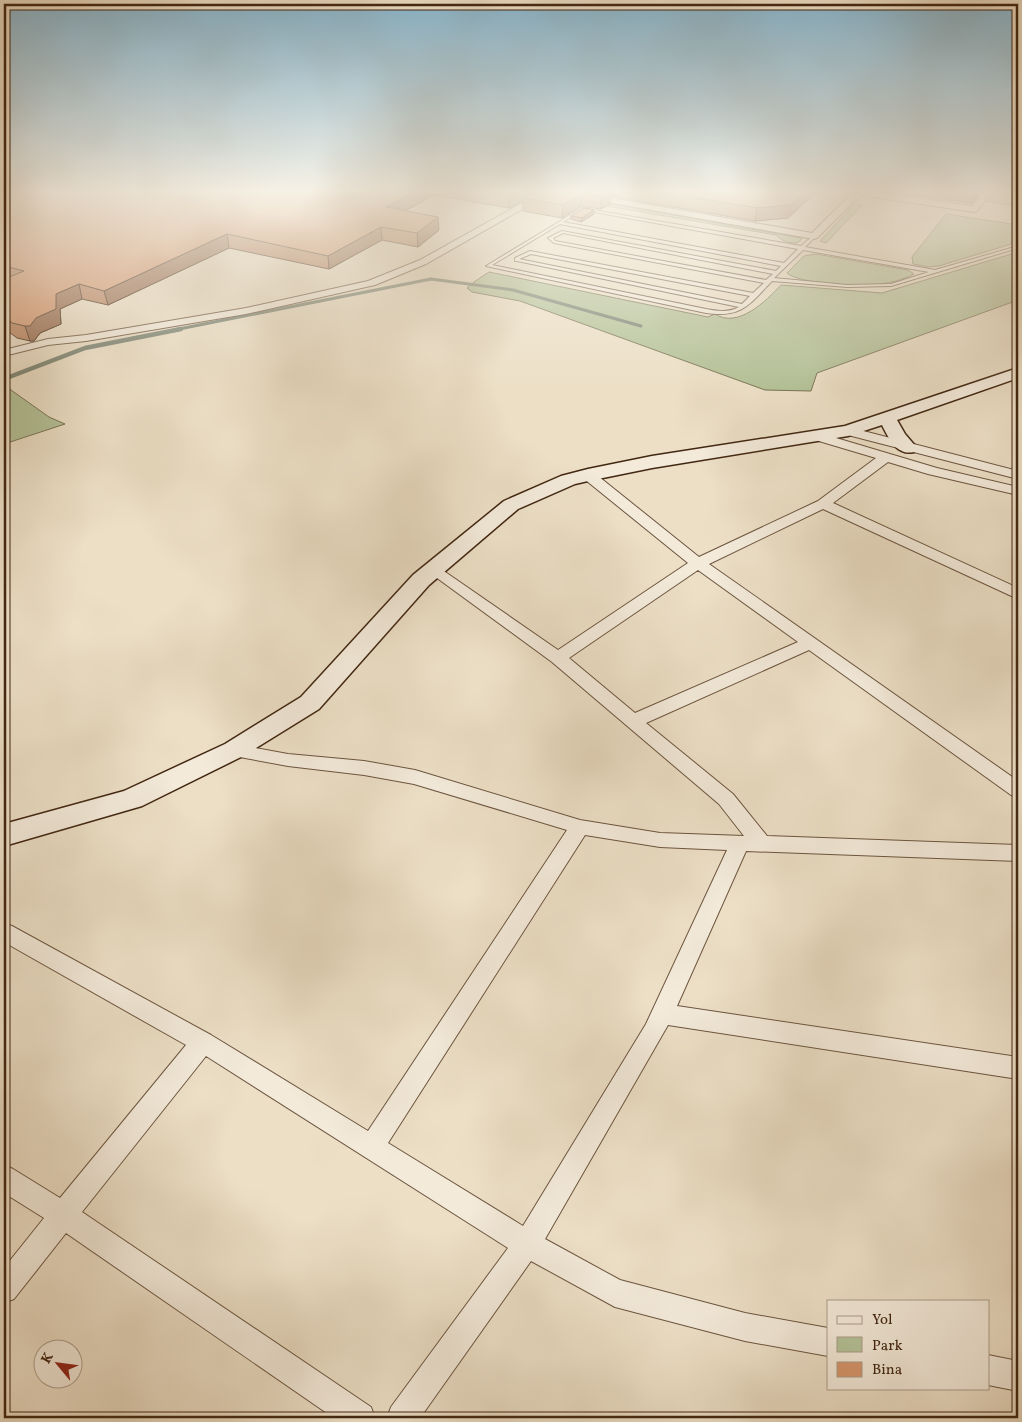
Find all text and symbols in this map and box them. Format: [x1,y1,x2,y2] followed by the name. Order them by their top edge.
[827,1300,990,1390] legend
[872,1310,892,1331] text: Yol
[872,1336,903,1357] text: Park
[32,1340,82,1390] north arrow
[37,1349,59,1367] text: K
[872,1360,902,1381] text: Bina

